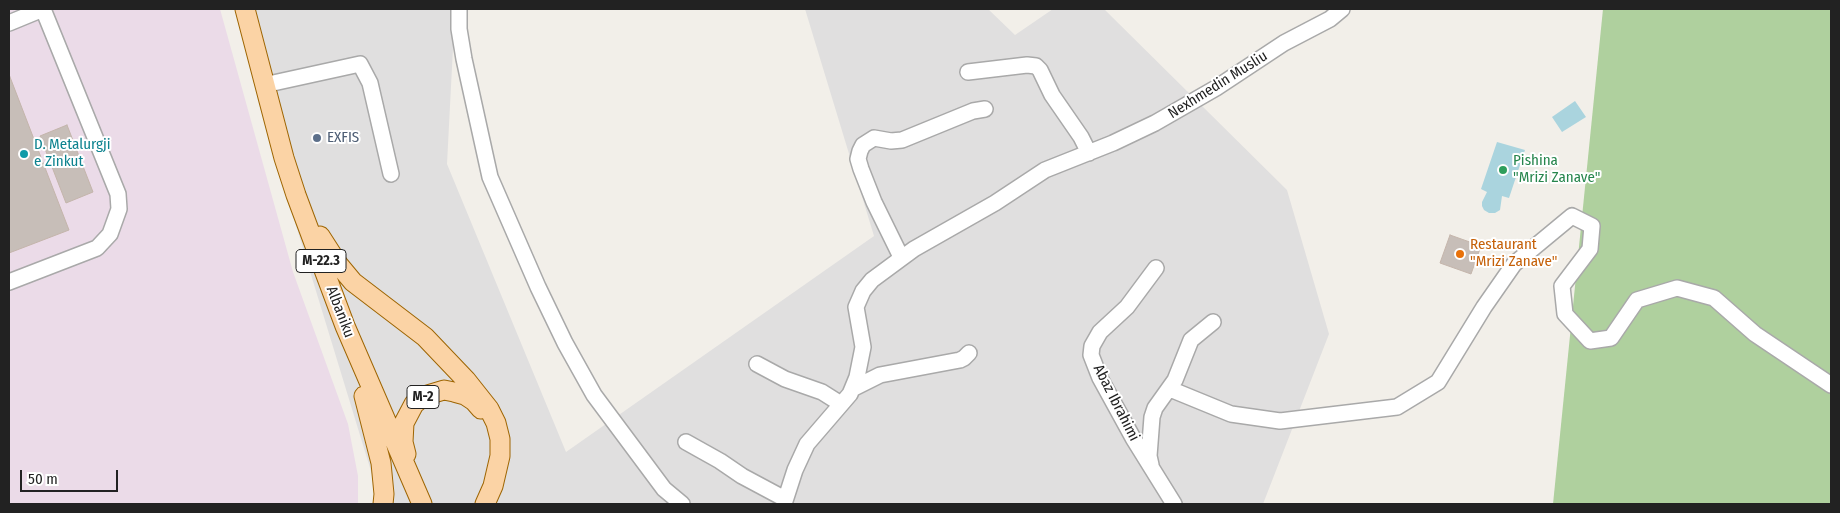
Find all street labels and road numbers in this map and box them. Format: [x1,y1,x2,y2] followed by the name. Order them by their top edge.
[1165,47,1271,123] street label: Nexhmedin Musliu
[296,250,346,272] road number: M-22.3
[322,284,358,340] street label: Albaniku
[1089,362,1143,444] street label: Abaz Ibrahimi
[407,386,439,408] road number: M-2

